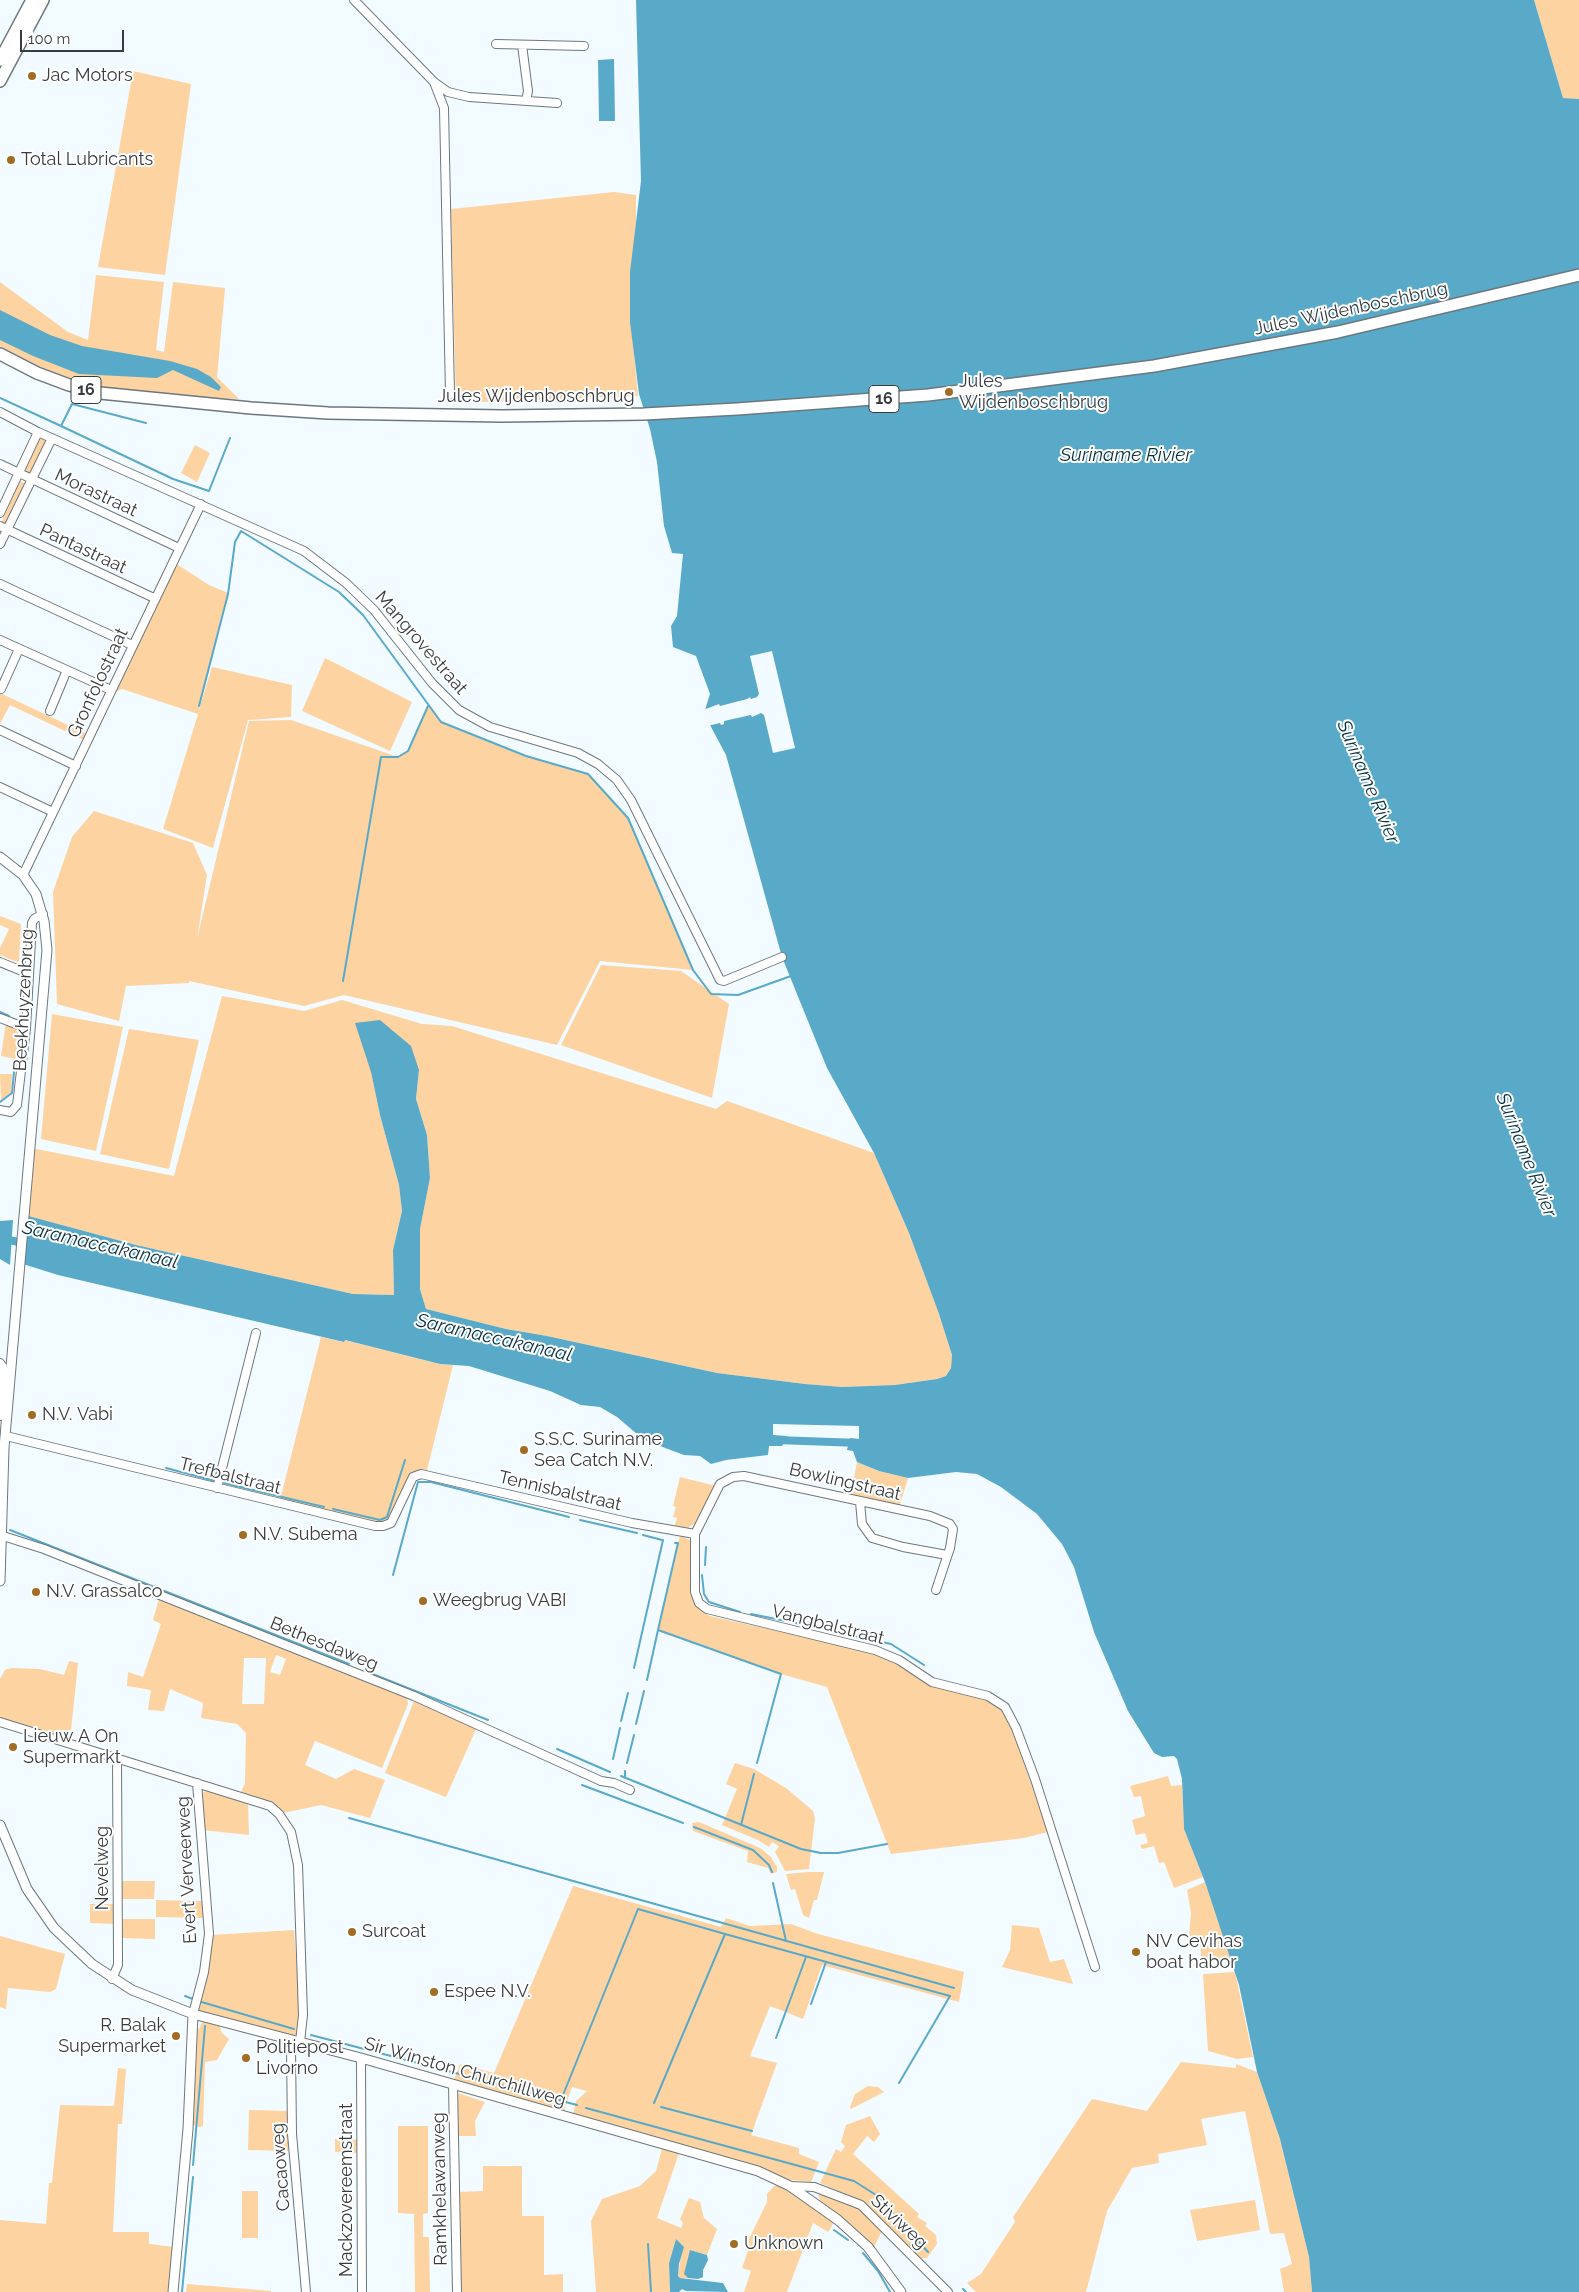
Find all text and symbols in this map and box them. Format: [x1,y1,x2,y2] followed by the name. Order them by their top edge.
[22,20,126,52] scale bar
[28,30,70,48] text: 100 m
[42,65,133,87] place label: Jac Motors
[26,70,38,82] marker: Jac Motors
[21,149,153,171] place label: Total Lubricants
[5,154,17,166] marker: Total Lubricants
[1252,278,1450,340] street label: Jules Wijdenboschbrug
[959,371,1108,414] place label: Jules Wijdenboschbrug
[71,376,101,404] road number: 16
[437,386,635,408] street label: Jules Wijdenboschbrug
[869,386,899,412] road number: 16
[943,386,955,398] marker: Jules Wijdenboschbrug
[1060,444,1192,466] water label: Suriname Rivier
[51,464,141,522] street label: Morastraat
[36,519,130,579] street label: Pantastraat
[370,587,472,699] street label: Mangrovestraat
[63,625,133,741] street label: Gronfolostraat
[1332,717,1404,847] water label: Suriname Rivier
[9,928,39,1072] street label: Beekhuyzenbrug
[1491,1090,1561,1220] water label: Suriname Rivier
[20,1216,180,1274] water label: Saramaccakanaal
[414,1309,574,1367] water label: Saramaccakanaal
[42,1404,113,1426] place label: N.V. Vabi
[26,1409,38,1421] marker: N.V. Vabi
[534,1429,662,1472] place label: S.S.C. Suriname Sea Catch N.V.
[518,1444,530,1456] marker: S.S.C. Suriname Sea Catch N.V.
[177,1453,283,1499] street label: Trefbalstraat
[787,1459,903,1505] street label: Bowlingstraat
[496,1466,624,1516] street label: Tennisbalstraat
[253,1524,358,1546] place label: N.V. Subema
[237,1529,249,1541] marker: N.V. Subema
[46,1581,162,1603] place label: N.V. Grassalco
[30,1586,42,1598] marker: N.V. Grassalco
[433,1590,566,1612] place label: Weegbrug VABI
[417,1595,429,1607] marker: Weegbrug VABI
[770,1601,886,1649] street label: Vangbalstraat
[267,1612,381,1676] street label: Bethesdaweg
[23,1726,121,1768] place label: Lieuw A On Supermarkt
[7,1741,19,1753] marker: Lieuw A On Supermarkt
[172,1796,202,1944] street label: Evert Verveerweg
[92,1826,114,1910] street label: Nevelweg
[362,1921,426,1943] place label: Surcoat
[346,1926,358,1938] marker: Surcoat
[1146,1931,1242,1974] place label: NV Cevihas boat habor
[1130,1946,1142,1958] marker: NV Cevihas boat habor
[444,1981,531,2003] place label: Espee N.V.
[428,1986,440,1998] marker: Espee N.V.
[58,2015,166,2058] place label: R. Balak Supermarket
[170,2030,182,2042] marker: R. Balak Supermarket
[362,2033,568,2111] street label: Sir Winston Churchillweg
[256,2037,344,2080] place label: Politiepost Livorno
[240,2052,252,2064] marker: Politiepost Livorno
[336,2103,358,2277] street label: Mackzovereemstraat
[428,2112,452,2266] street label: Ramkhelawanweg
[267,2122,295,2212] street label: Cacaoweg
[866,2190,932,2254] street label: Stiviweg
[744,2233,824,2255] place label: Unknown
[728,2238,740,2250] marker: Unknown

